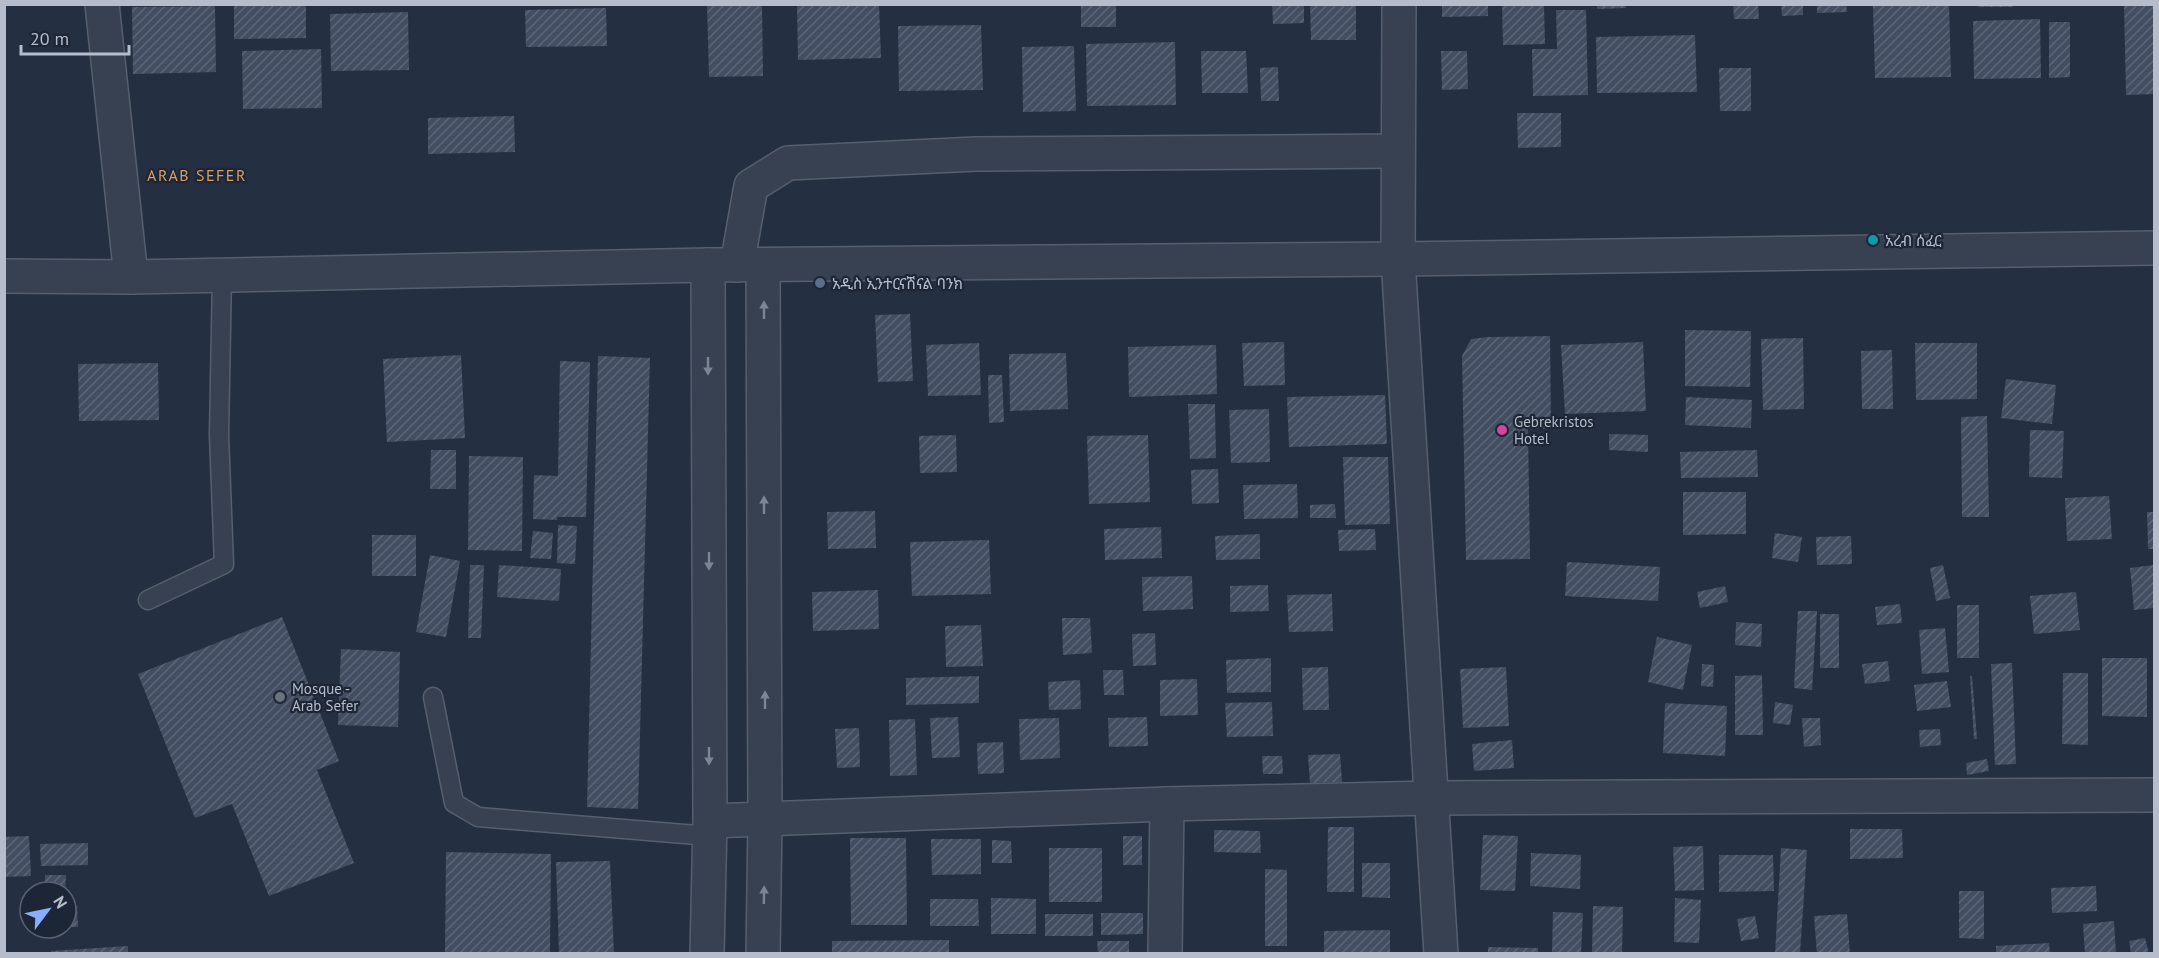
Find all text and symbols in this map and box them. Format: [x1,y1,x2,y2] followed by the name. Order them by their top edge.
[21,18,129,56] scale bar
[30,27,69,50] text: 20 m
[147,165,247,185] district label: ARAB SEFER
[1885,231,1942,250] place label: አረብ ሰፈር
[1866,233,1880,247] marker: አረብ ሰፈር
[832,274,963,293] place label: አዲስ ኢንተርናሽናል ባንክ
[813,276,827,290] marker: አዲስ ኢንተርናሽናል ባንክ
[759,301,769,320] one-way arrow
[703,356,713,375] one-way arrow
[1514,412,1594,448] place label: Gebrekristos Hotel
[1495,423,1509,437] marker: Gebrekristos Hotel
[760,496,769,515] one-way arrow
[704,551,714,570] one-way arrow
[292,679,358,715] place label: Mosque - Arab Sefer
[273,690,287,704] marker: Mosque - Arab Sefer
[760,691,770,710] one-way arrow
[704,746,714,765] one-way arrow
[18,880,78,940] north arrow
[759,886,769,905] one-way arrow
[49,892,72,912] text: N

